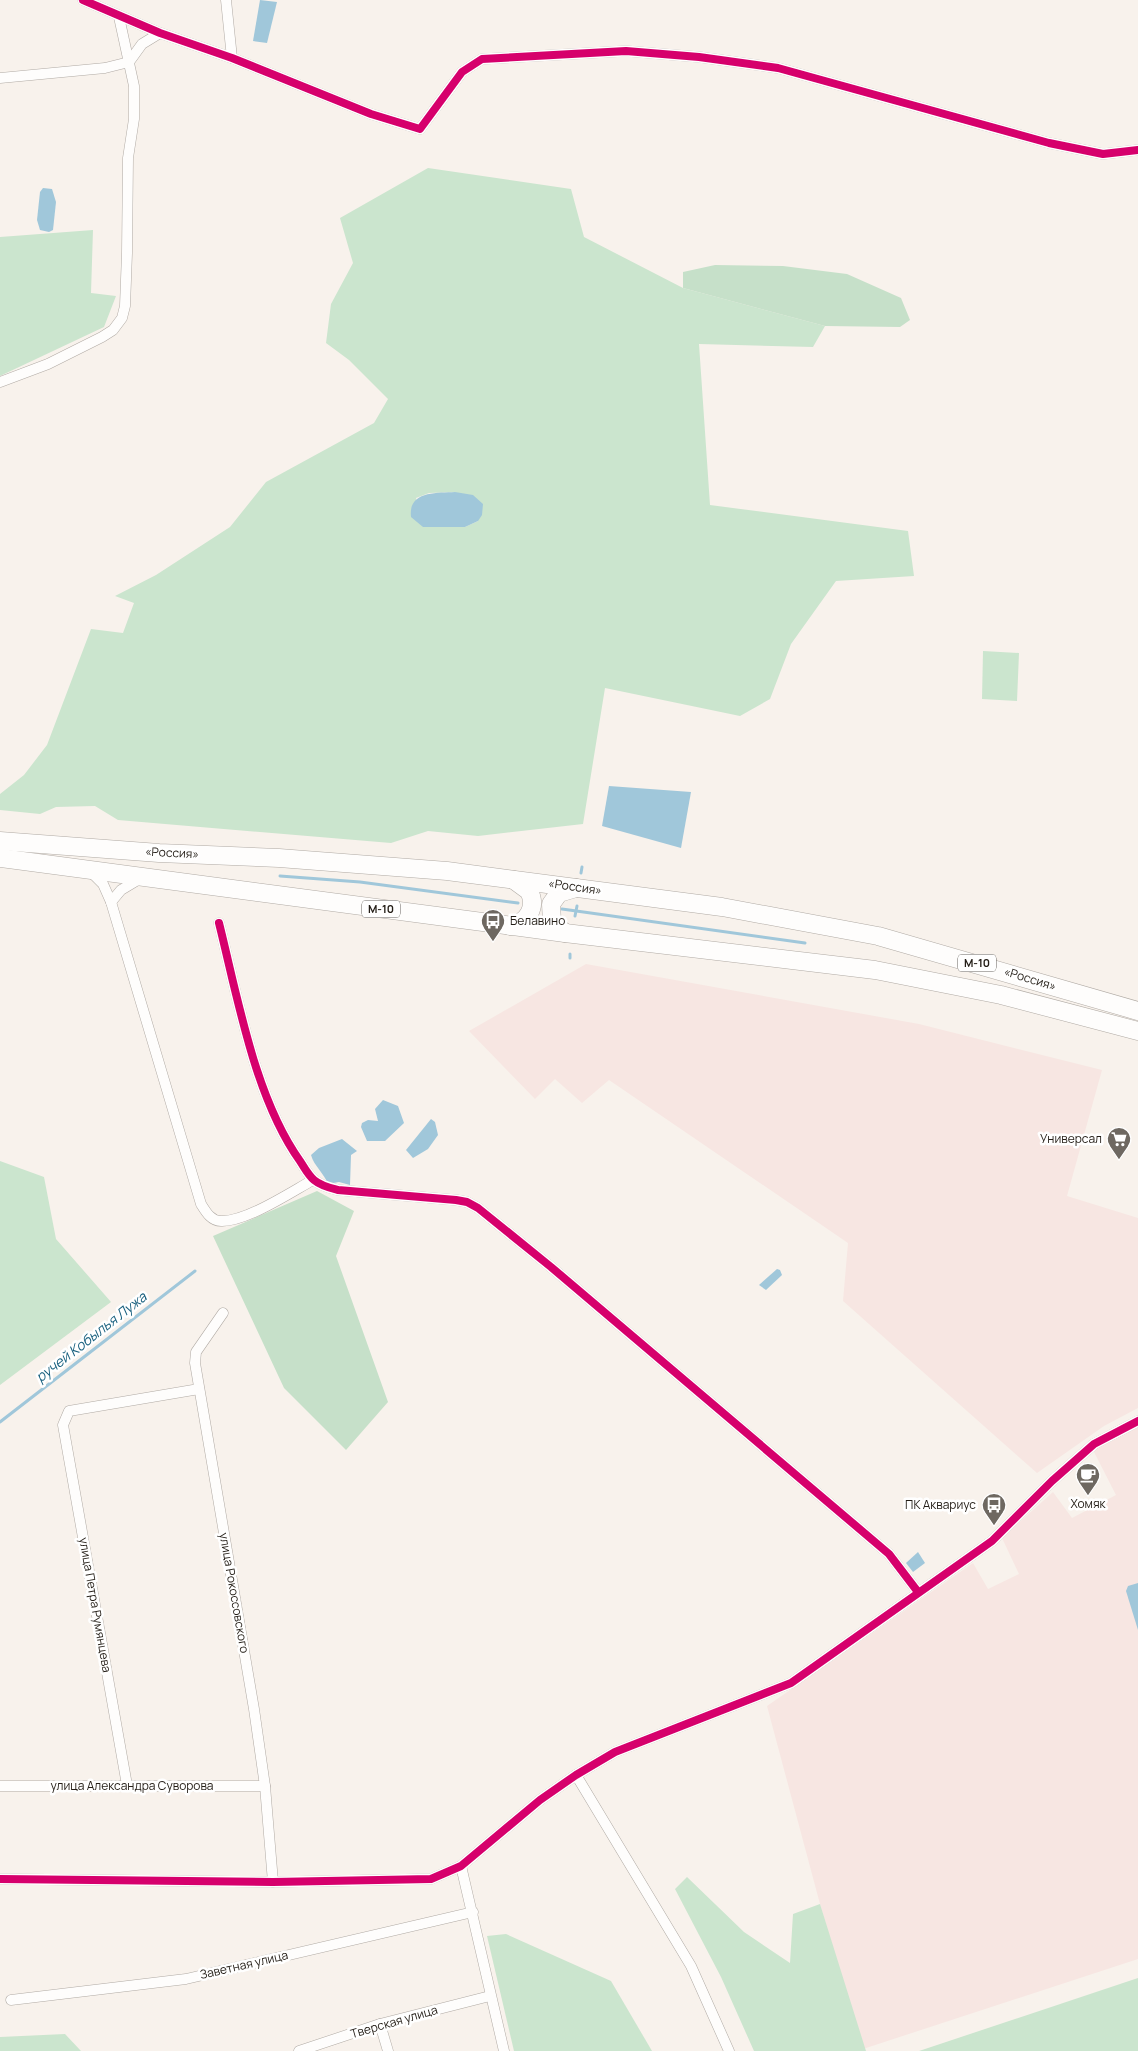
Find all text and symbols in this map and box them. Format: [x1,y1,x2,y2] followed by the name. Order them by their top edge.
[145,843,199,862] street label: «Россия»
[547,874,603,899] street label: «Россия»
[362,901,400,918] road number: М-10
[480,908,506,942] bus stop icon: Белавино
[510,912,565,929] place label: Белавино
[958,954,996,971] road number: М-10
[1002,963,1058,995] street label: «Россия»
[1106,1126,1132,1160] supermarket icon: Универсал
[1040,1130,1102,1147] place label: Универсал
[31,1286,151,1386] water label: ручей Кобылья Лужа
[1075,1462,1101,1496] cafe icon: Хомяк
[981,1492,1007,1526] bus stop icon: ПК Аквариус
[1070,1495,1107,1512] place label: Хомяк
[905,1496,976,1513] place label: ПК Аквариус
[216,1531,253,1655] street label: улица Рокоссовского
[75,1536,116,1674] street label: улица Петра Румянцева
[50,1777,214,1794] street label: улица Александра Суворова
[198,1946,290,1983] street label: Заветная улица
[348,2001,439,2042] street label: Тверская улица

